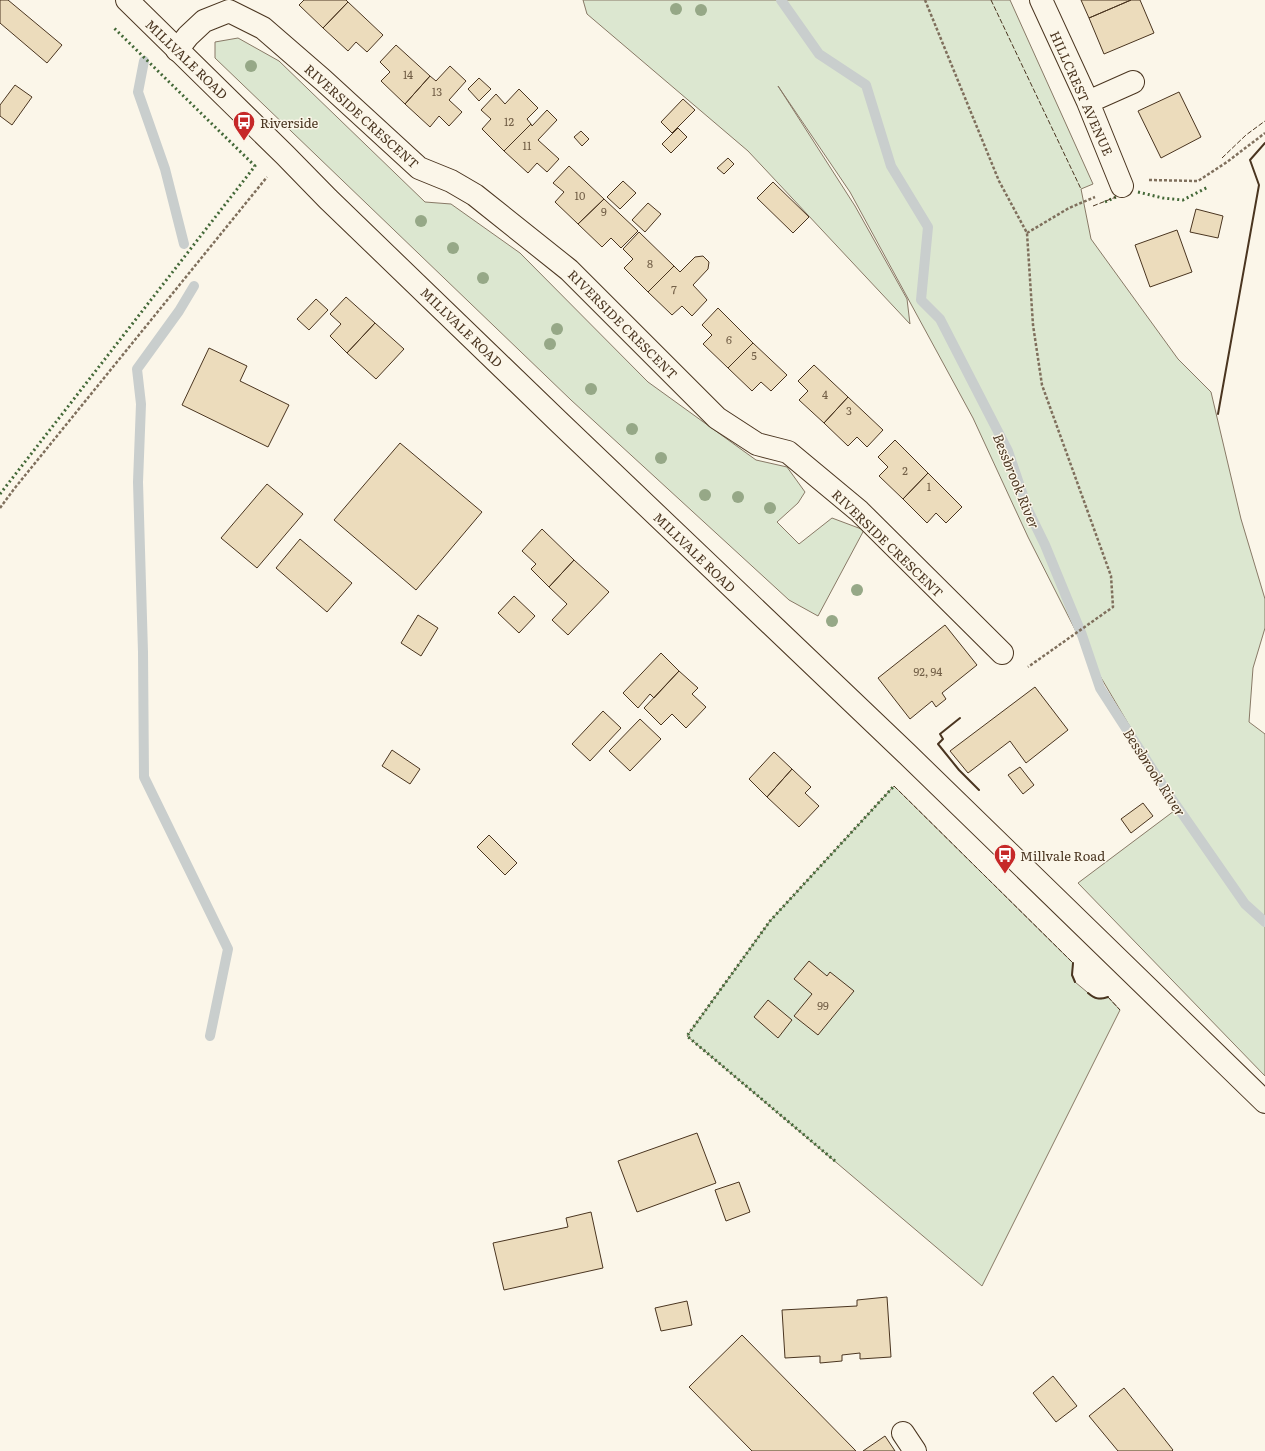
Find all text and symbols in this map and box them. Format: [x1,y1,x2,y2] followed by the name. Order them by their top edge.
[142,15,232,103] street label: MILLVALE ROAD
[1046,28,1118,158] street label: HILLCREST AVENUE
[301,59,424,173] street label: RIVERSIDE CRESCENT
[403,66,413,82] house number: 14
[432,83,442,99] house number: 13
[231,109,257,142] bus stop icon: Riverside
[260,113,319,132] place label: Riverside
[504,113,514,129] house number: 12
[523,137,532,153] house number: 11
[575,187,585,203] house number: 10
[601,203,607,219] house number: 9
[647,255,653,271] house number: 8
[564,265,682,383] street label: RIVERSIDE CRESCENT
[671,281,677,297] house number: 7
[417,283,507,371] street label: MILLVALE ROAD
[726,331,732,347] house number: 6
[751,347,757,363] house number: 5
[822,386,828,402] house number: 4
[846,402,852,418] house number: 3
[989,430,1045,532] water label: Bessbrook River
[902,462,908,478] house number: 2
[927,478,932,494] house number: 1
[828,485,948,602] street label: RIVERSIDE CRESCENT
[650,508,740,596] street label: MILLVALE ROAD
[914,663,942,679] house number: 92, 94
[1119,724,1191,820] water label: Bessbrook River
[992,842,1018,875] bus stop icon: Millvale Road
[1020,846,1105,865] place label: Millvale Road
[817,997,829,1013] house number: 99

